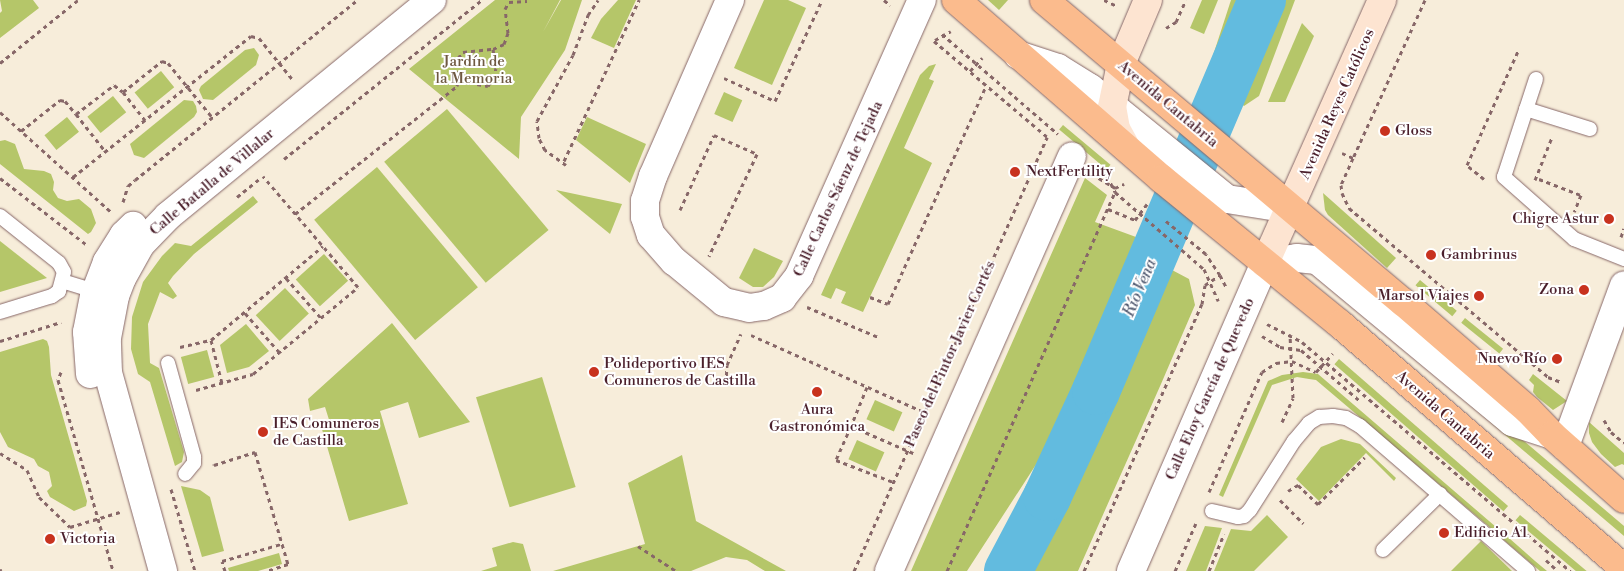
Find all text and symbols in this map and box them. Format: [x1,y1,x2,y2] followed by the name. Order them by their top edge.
[1296,26,1378,182] street label: Avenida Reyes Católicos
[436,52,512,87] park label: Jardín de la Memoria
[1114,57,1222,151] street label: Avenida Cantabria
[789,98,887,280] street label: Calle Carlos Sáenz de Tejada
[1395,122,1432,140] place label: Gloss
[146,125,278,239] street label: Calle Batalla de Villalar
[1379,125,1391,137] marker: Gloss
[1026,163,1113,181] place label: NextFertility
[1008,165,1022,179] marker: NextFertility
[1512,210,1599,228] place label: Chigre Astur
[1603,213,1615,225] marker: Chigre Astur
[1441,246,1517,264] place label: Gambrinus
[1425,249,1437,261] marker: Gambrinus
[1119,256,1161,320] water label: Río Vena
[901,258,999,450] street label: Paseo del Pintor Javier Cortés
[1539,281,1574,299] place label: Zona
[1578,284,1590,296] marker: Zona
[1378,287,1469,305] place label: Marsol Viajes
[1473,290,1485,302] marker: Marsol Viajes
[1162,295,1258,483] street label: Calle Eloy García de Quevedo
[1478,350,1547,368] place label: Nuevo Río
[1551,353,1563,365] marker: Nuevo Río
[604,354,756,389] place label: Polideportivo IES Comuneros de Castilla
[588,366,600,378] marker: Polideportivo IES Comuneros de Castilla
[1392,367,1498,463] street label: Avenida Cantabria
[811,386,823,398] marker: Aura Gastronómica
[769,400,865,435] place label: Aura Gastronómica
[273,414,379,449] place label: IES Comuneros de Castilla
[257,426,269,438] marker: IES Comuneros de Castilla
[1454,524,1528,542] place label: Edificio A1
[1438,527,1450,539] marker: Edificio A1
[60,530,115,548] place label: Victoria
[44,533,56,545] marker: Victoria

